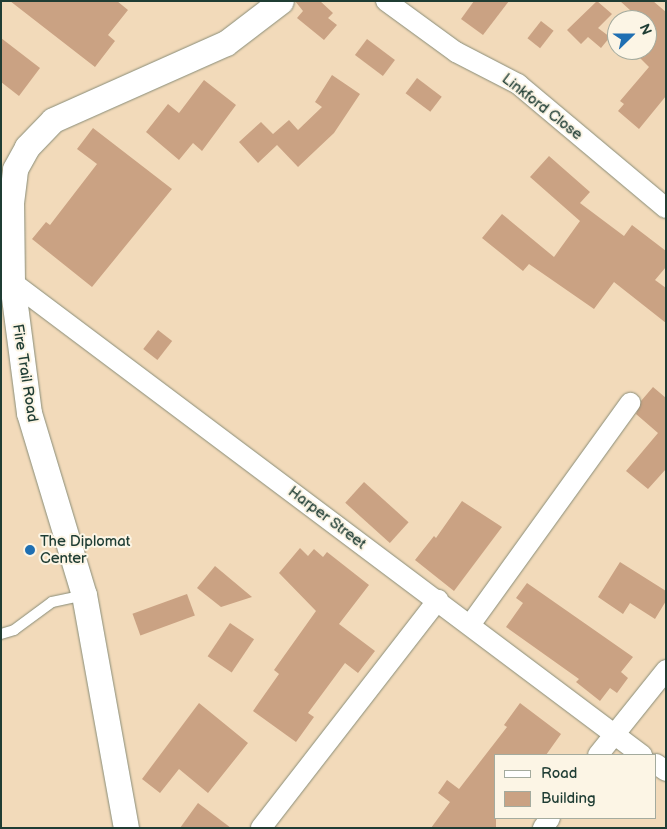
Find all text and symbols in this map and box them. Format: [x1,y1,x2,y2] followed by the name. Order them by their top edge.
[607,10,657,60] north arrow
[636,22,655,38] text: N
[498,70,586,144] street label: Linkford Close
[8,322,42,424] street label: Fire Trail Road
[284,483,370,553] street label: Harper Street
[40,532,130,567] place label: The Diplomat Center
[24,544,36,556] marker: The Diplomat Center
[494,754,657,819] legend
[541,764,577,783] text: Road
[541,789,596,808] text: Building

